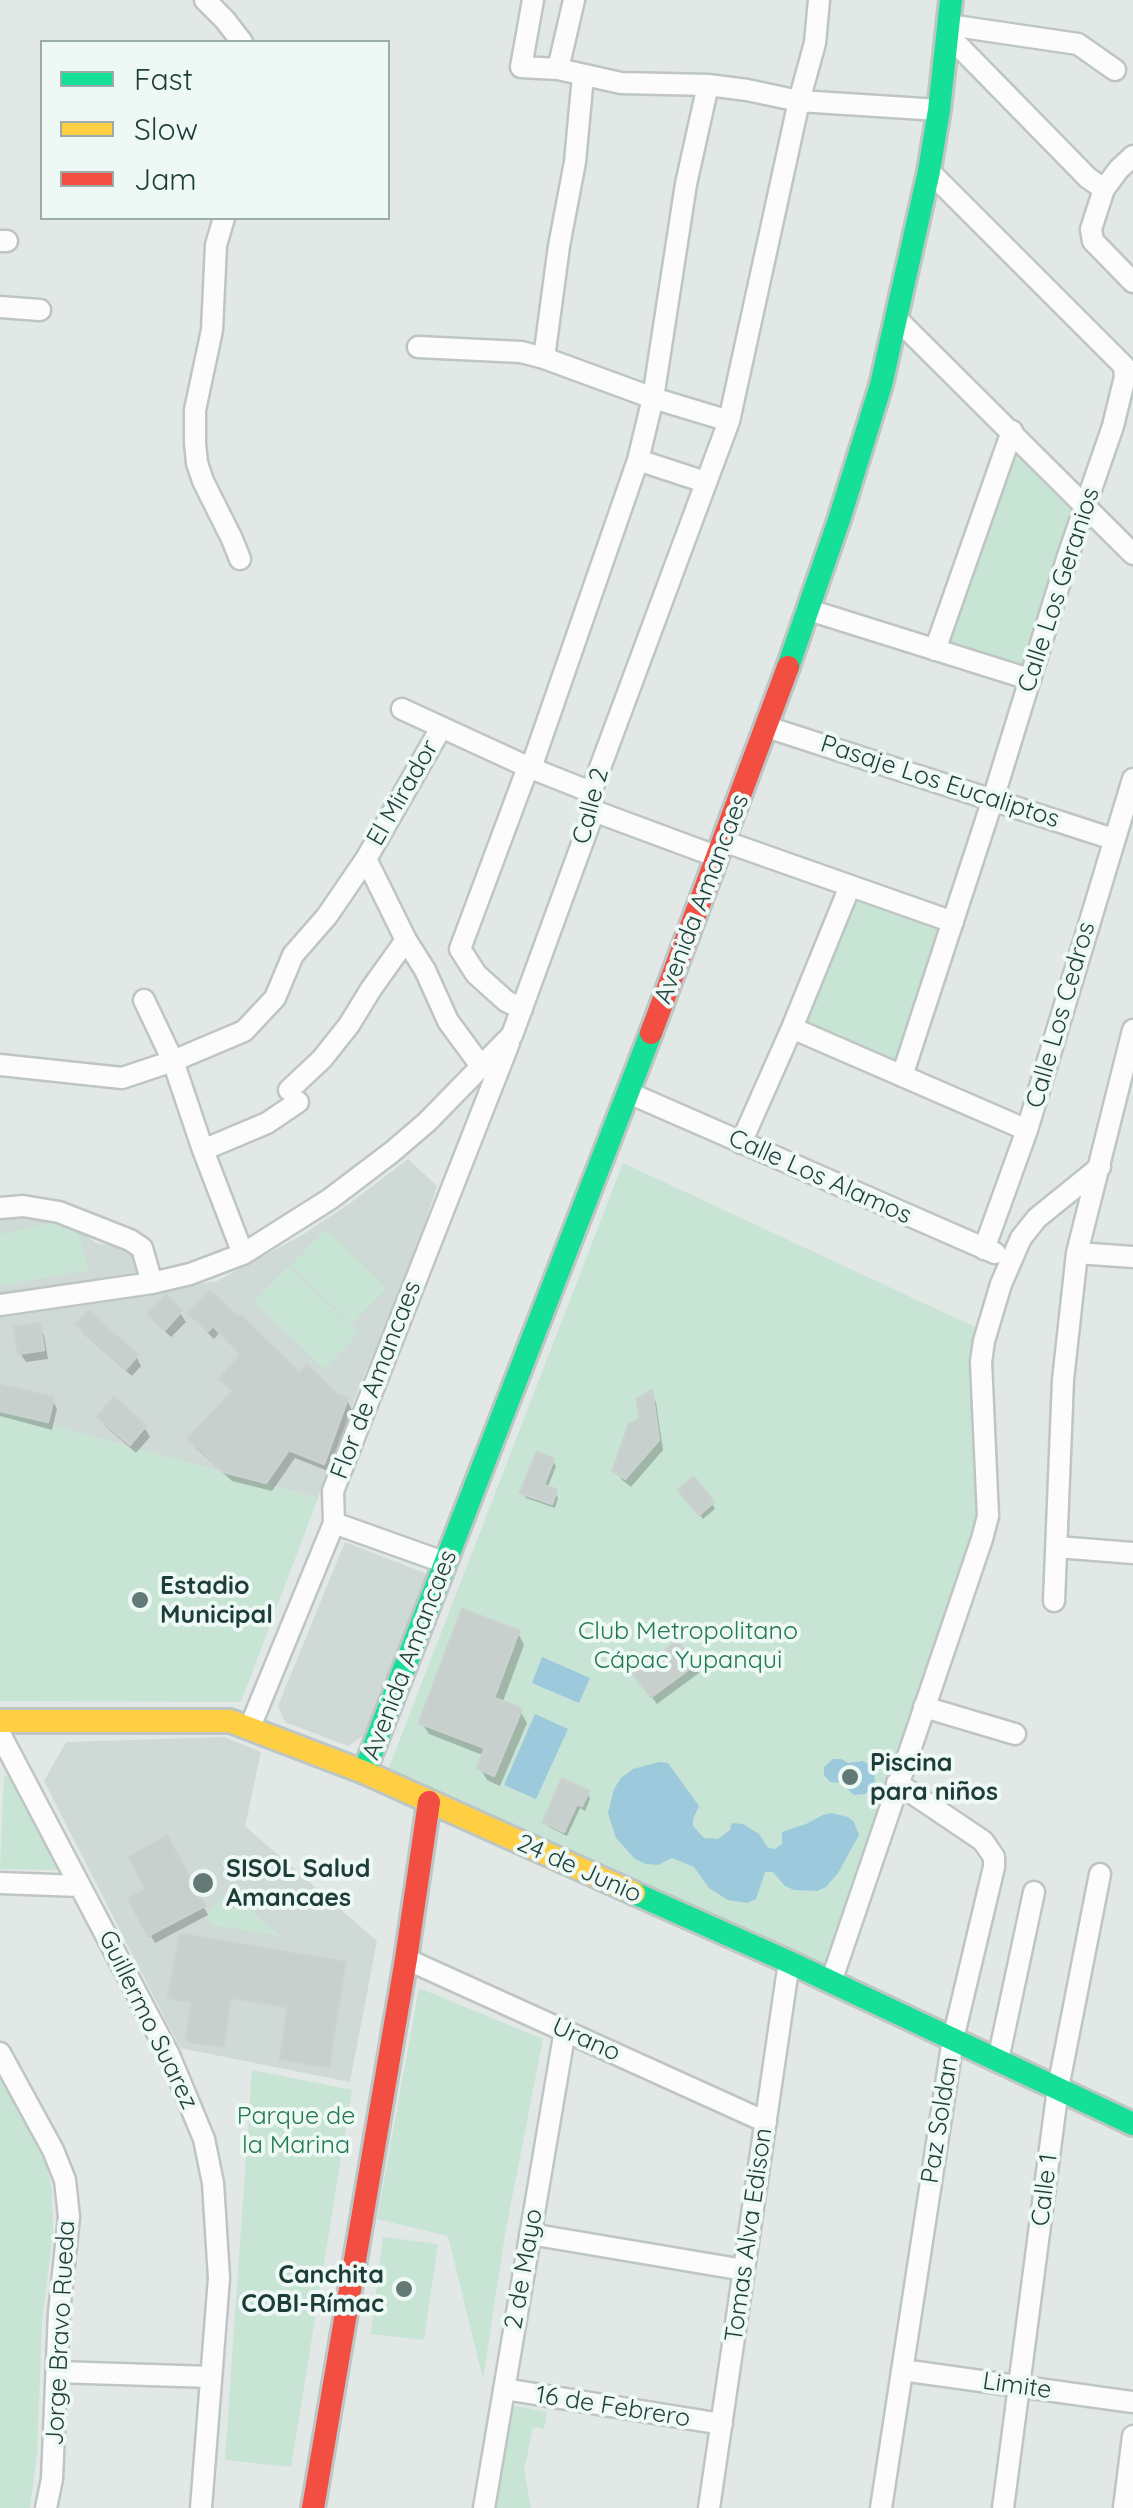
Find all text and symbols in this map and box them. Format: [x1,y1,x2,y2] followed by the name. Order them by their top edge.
[40,40,390,220] legend
[134,60,193,98] text: Fast
[134,110,198,148] text: Slow
[134,160,197,198] text: Jam
[1012,484,1106,696] street label: Calle Los Geranios
[817,729,1063,835] street label: Pasaje Los Eucaliptos
[361,735,445,851] street label: El Mirador
[566,765,616,847] street label: Calle 2
[648,790,756,1008] street label: Avenida Amancaes
[1020,919,1102,1111] street label: Calle Los Cedros
[724,1123,916,1231] street label: Calle Los Alamos
[324,1277,428,1483] street label: Flor de Amancaes
[356,1546,464,1764] street label: Avenida Amancaes
[160,1571,273,1630] place label: Estadio Municipal
[129,1589,151,1611] marker: Estadio Municipal
[578,1616,798,1675] park label: Club Metropolitano Cápac Yupanqui
[870,1748,998,1807] place label: Piscina para niños
[839,1766,861,1788] marker: Piscina para niños
[512,1828,646,1910] street label: 24 de Junio
[226,1854,370,1913] place label: SISOL Salud Amancaes
[190,1870,216,1896] marker: SISOL Salud Amancaes
[92,1926,204,2114] street label: Guillermo Suarez
[547,2012,625,2068] street label: Urano
[915,2054,965,2186] street label: Paz Soldan
[237,2101,355,2160] park label: Parque de la Marina
[719,2126,779,2344] street label: Tomas Alva Edison
[1026,2152,1064,2228] street label: Calle 1
[499,2206,549,2332] street label: 2 de Mayo
[40,2220,82,2446] street label: Jorge Bravo Rueda
[241,2260,384,2319] place label: Canchita COBI-Rímac
[393,2278,415,2300] marker: Canchita COBI-Rímac
[981,2366,1053,2406] street label: Limite
[534,2380,692,2434] street label: 16 de Febrero

